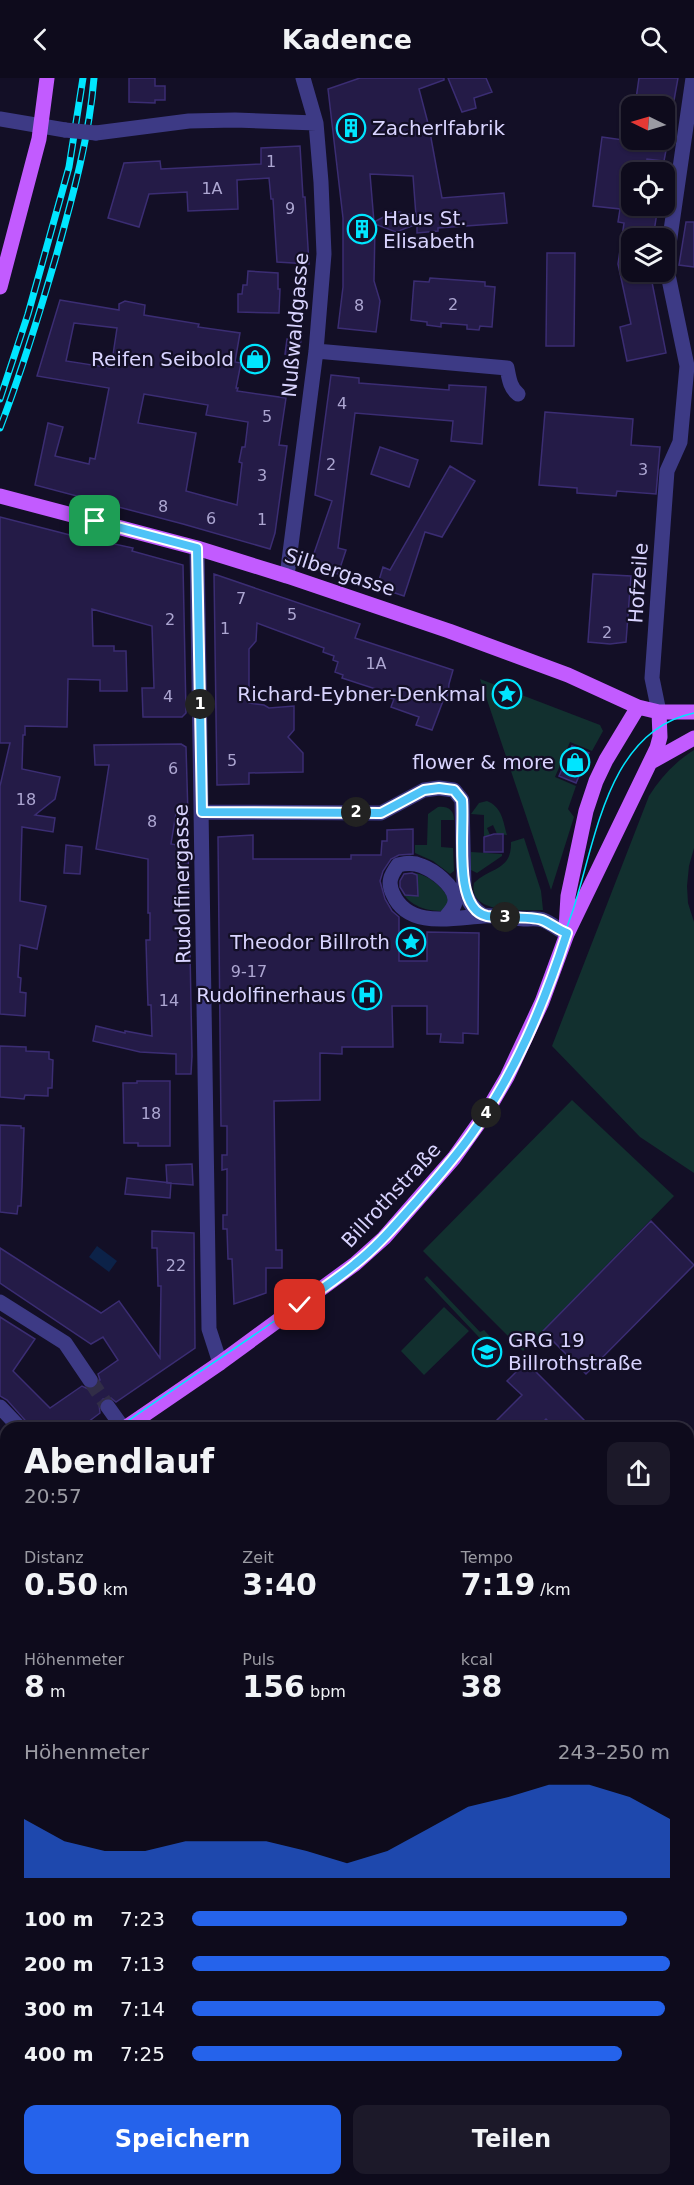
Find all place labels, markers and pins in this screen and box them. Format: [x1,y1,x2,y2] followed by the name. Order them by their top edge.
[335,112,367,144] building icon: Zacherlfabrik
[372,116,505,140] place label: Zacherlfabrik
[383,206,475,253] place label: Haus St. Elisabeth
[346,213,378,245] building icon: Haus St. Elisabeth
[239,343,271,375] shop icon: Reifen Seibold
[91,347,234,371] place label: Reifen Seibold
[69,495,120,546] pin
[491,678,523,710] place icon: Richard-Eybner-Denkmal
[237,682,486,706] place label: Richard-Eybner-Denkmal
[185,689,215,719] pin: 1
[559,746,591,778] shop icon: flower & more
[412,750,554,774] place label: flower & more
[341,797,371,827] pin: 2
[490,902,520,932] pin: 3
[395,926,427,958] place icon: Theodor Billroth
[229,930,390,954] place label: Theodor Billroth
[351,979,383,1011] hospital icon: Rudolfinerhaus
[196,983,346,1007] place label: Rudolfinerhaus
[471,1098,501,1128] pin: 4
[274,1279,325,1330] pin
[508,1328,643,1375] place label: GRG 19 Billrothstraße
[471,1336,503,1368] school or university icon: GRG 19 Billrothstraße

